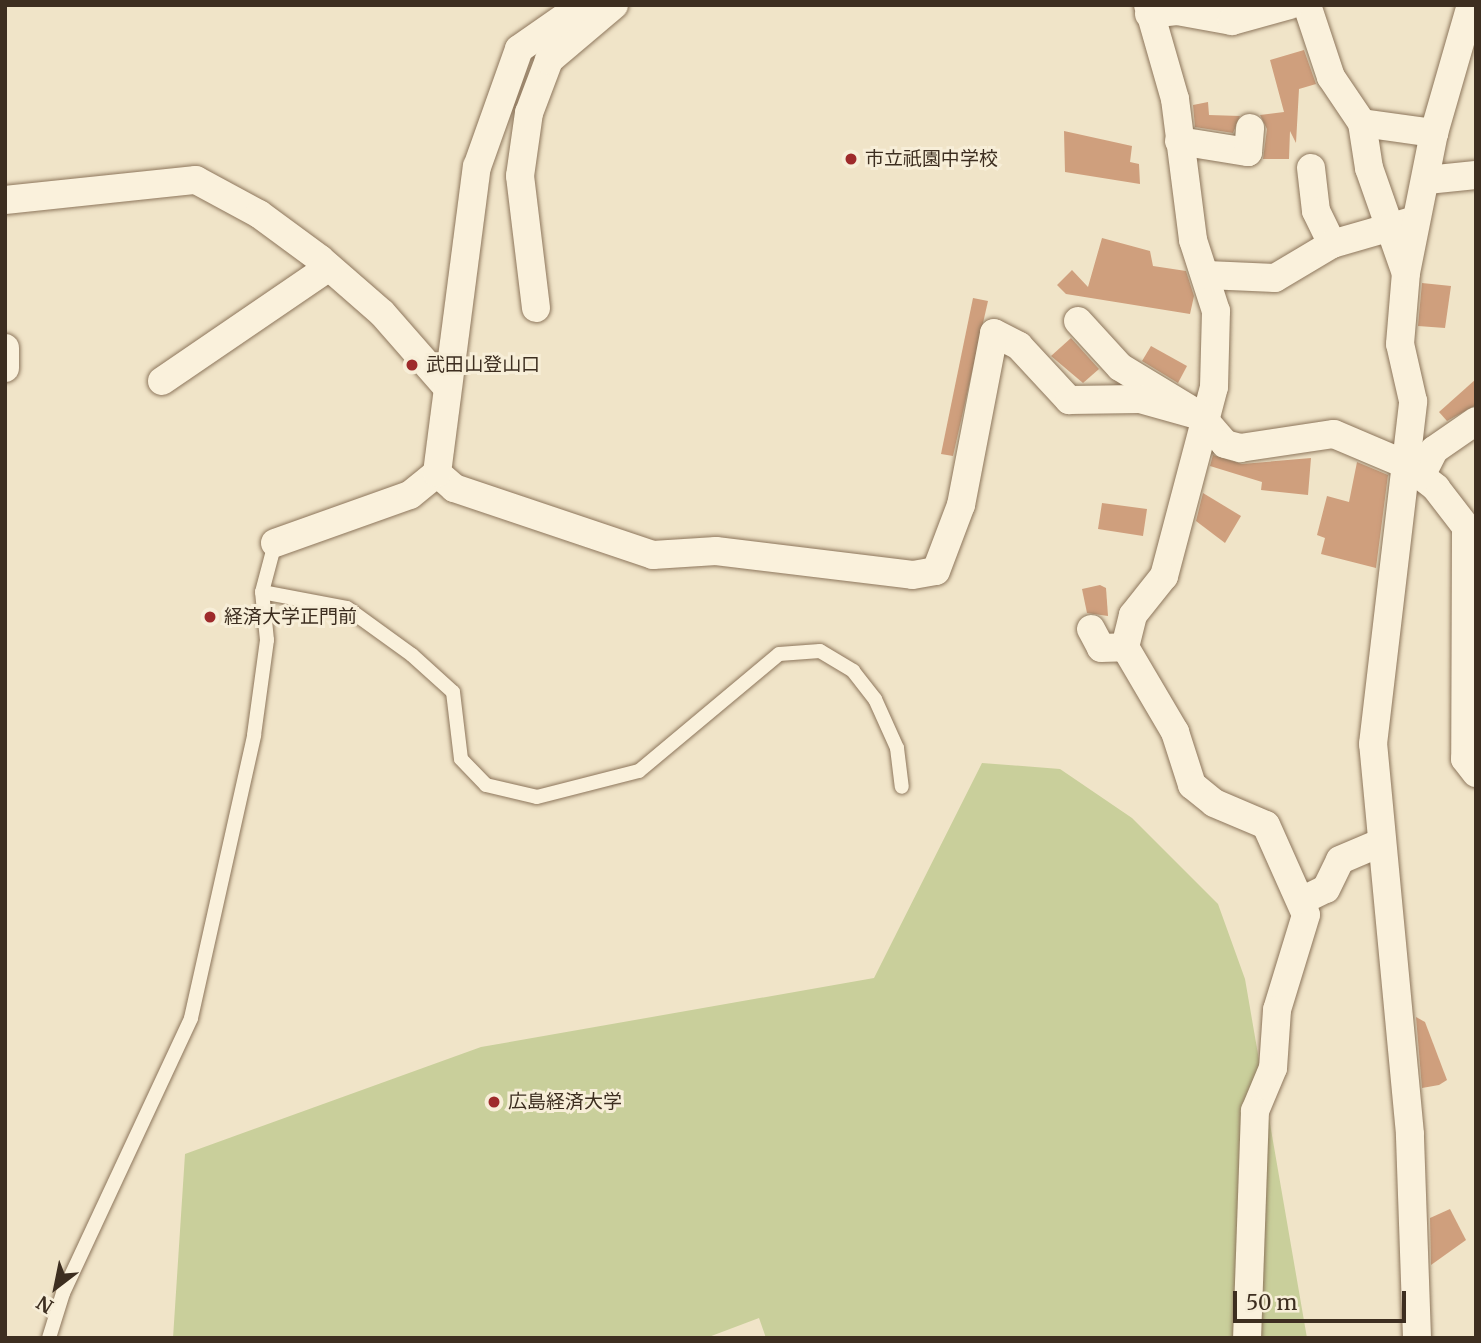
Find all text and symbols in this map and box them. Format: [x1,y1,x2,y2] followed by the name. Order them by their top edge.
[865,148,998,170] place label: 市立祇園中学校
[843,151,859,167] marker: 市立祇園中学校
[426,354,540,376] place label: 武田山登山口
[404,357,420,373] marker: 武田山登山口
[224,606,357,628] place label: 経済大学正門前
[202,609,218,625] marker: 経済大学正門前
[508,1091,622,1113] place label: 広島経済大学
[486,1094,502,1110] marker: 広島経済大学
[21,1252,91,1322] north arrow
[1236,1276,1409,1320] scale bar
[1246,1289,1297,1316] text: 50 m
[32,1291,58,1319] text: N

